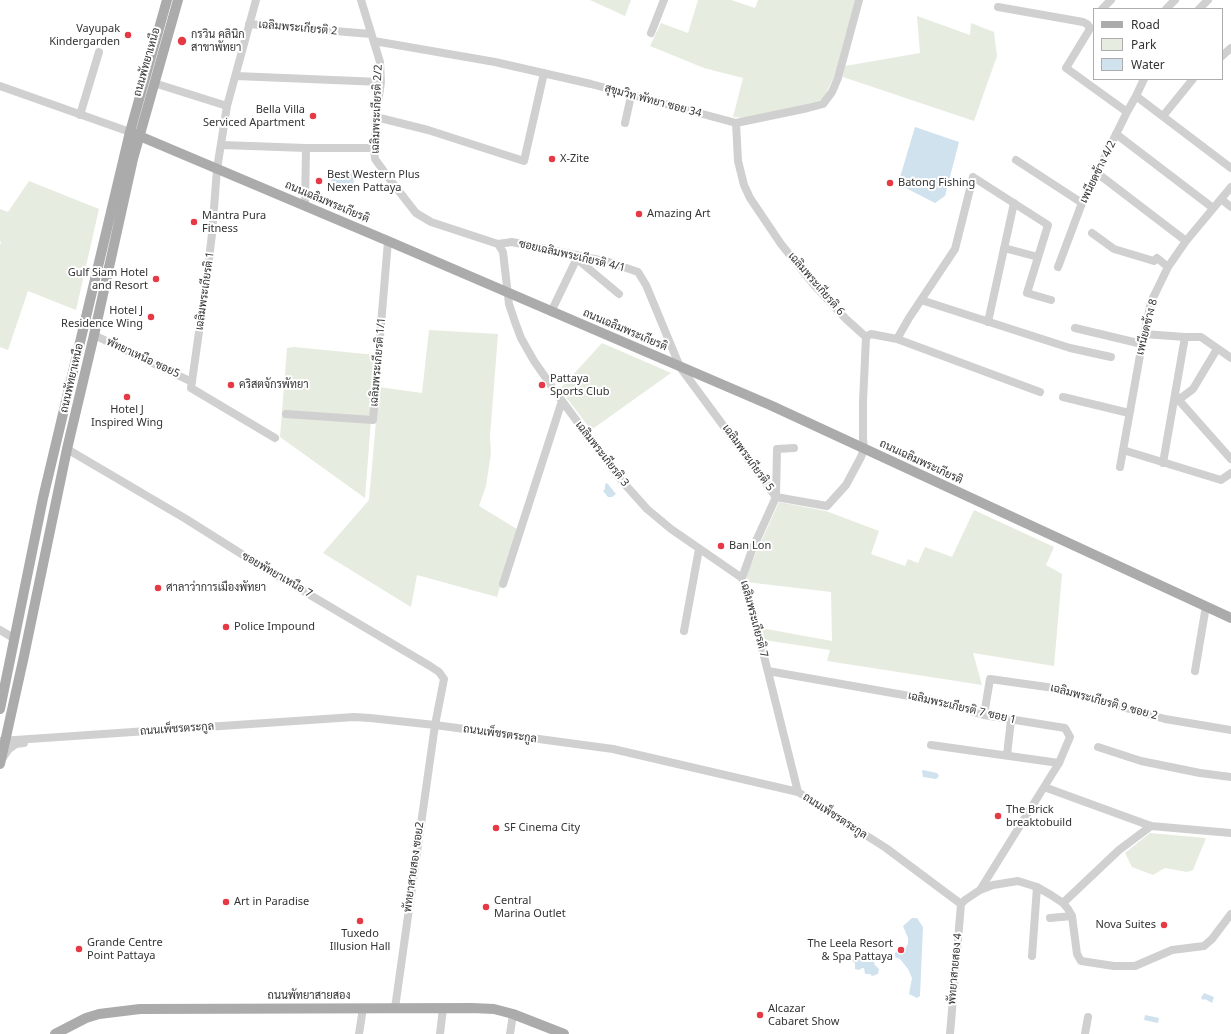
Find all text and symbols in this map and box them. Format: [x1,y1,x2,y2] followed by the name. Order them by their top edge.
[1093,8,1223,80] legend
[1131,16,1160,33] text: Road
[258,18,338,38] street label: เฉลิมพระเกียรติ 2
[49,22,120,48] place label: Vayupak Kindergarden
[131,26,163,98] street label: ถนนพัทยาเหนือ
[191,28,245,54] place label: กรวิน คลินิก สาขาพัทยา
[123,30,133,40] marker: Vayupak Kindergarden
[176,35,188,47] marker: กรวิน คลินิก สาขาพัทยา
[1131,36,1156,53] text: Park
[1131,56,1165,73] text: Water
[369,64,385,154] street label: เฉลิมพระเกียรติ 2/2
[603,82,703,120] street label: สุขุมวิท พัทยา ซอย 34
[203,103,305,129] place label: Bella Villa Serviced Apartment
[308,111,318,121] marker: Bella Villa Serviced Apartment
[1077,139,1119,205] street label: เพนียดช้าง 4/2
[560,152,589,166] place label: X-Zite
[547,154,557,164] marker: X-Zite
[327,168,420,194] place label: Best Western Plus Nexen Pattaya
[314,176,324,186] marker: Best Western Plus Nexen Pattaya
[898,176,975,190] place label: Batong Fishing
[283,178,371,226] street label: ถนนเฉลิมพระเกียรติ
[885,178,895,188] marker: Batong Fishing
[647,207,710,221] place label: Amazing Art
[202,209,266,235] place label: Mantra Pura Fitness
[634,209,644,219] marker: Amazing Art
[189,217,199,227] marker: Mantra Pura Fitness
[517,237,627,275] street label: ซอยเฉลิมพระเกียรติ 4/1
[785,250,847,318] street label: เฉลิมพระเกียรติ 6
[193,251,217,331] street label: เฉลิมพระเกียรติ 1
[68,266,148,292] place label: Gulf Siam Hotel and Resort
[151,274,161,284] marker: Gulf Siam Hotel and Resort
[1134,298,1160,356] street label: เพนียดช้าง 8
[61,304,143,330] place label: Hotel J Residence Wing
[581,306,669,354] street label: ถนนเฉลิมพระเกียรติ
[146,312,156,322] marker: Hotel J Residence Wing
[368,317,388,407] street label: เฉลิมพระเกียรติ 1/1
[104,335,182,381] street label: พัทยาเหนือ ซอย5
[58,342,86,414] street label: ถนนพัทยาเหนือ
[550,372,609,398] place label: Pattaya Sports Club
[239,378,309,392] place label: คริสตจักรพัทยา
[226,380,236,390] marker: คริสตจักรพัทยา
[537,380,547,390] marker: Pattaya Sports Club
[122,392,132,402] marker: Hotel J Inspired Wing
[91,403,163,429] place label: Hotel J Inspired Wing
[572,419,632,489] street label: เฉลิมพระเกียรติ 3
[719,422,777,494] street label: เฉลิมพระเกียรติ 5
[877,437,965,487] street label: ถนนเฉลิมพระเกียรติ
[729,539,771,553] place label: Ban Lon
[716,541,726,551] marker: Ban Lon
[239,549,315,601] street label: ซอยพัทยาเหนือ 7
[737,579,771,659] street label: เฉลิมพระเกียรติ 7
[166,581,266,595] place label: ศาลาว่าการเมืองพัทยา
[153,583,163,593] marker: ศาลาว่าการเมืองพัทยา
[234,620,315,634] place label: Police Impound
[221,622,231,632] marker: Police Impound
[1049,681,1159,723] street label: เฉลิมพระเกียรติ 9 ซอย 2
[907,689,1017,727] street label: เฉลิมพระเกียรติ 7 ซอย 1
[139,720,215,738] street label: ถนนเพ็ชรตระกูล
[462,722,538,746] street label: ถนนเพ็ชรตระกูล
[800,790,870,842] street label: ถนนเพ็ชรตระกูล
[1006,803,1072,829] place label: The Brick breaktobuild
[993,811,1003,821] marker: The Brick breaktobuild
[401,821,427,913] street label: พัทยาสายสอง ซอย2
[504,821,580,835] place label: SF Cinema City
[491,823,501,833] marker: SF Cinema City
[494,894,566,920] place label: Central Marina Outlet
[234,895,309,909] place label: Art in Paradise
[221,897,231,907] marker: Art in Paradise
[481,902,491,912] marker: Central Marina Outlet
[355,916,365,926] marker: Tuxedo Illusion Hall
[1095,918,1156,932] place label: Nova Suites
[1159,920,1169,930] marker: Nova Suites
[330,927,390,953] place label: Tuxedo Illusion Hall
[945,933,965,1005] street label: พัทยาสายสอง 4
[87,936,163,962] place label: Grande Centre Point Pattaya
[807,937,893,963] place label: The Leela Resort & Spa Pattaya
[74,944,84,954] marker: Grande Centre Point Pattaya
[896,945,906,955] marker: The Leela Resort & Spa Pattaya
[267,989,351,1003] street label: ถนนพัทยาสายสอง
[768,1002,839,1028] place label: Alcazar Cabaret Show
[755,1010,765,1020] marker: Alcazar Cabaret Show

